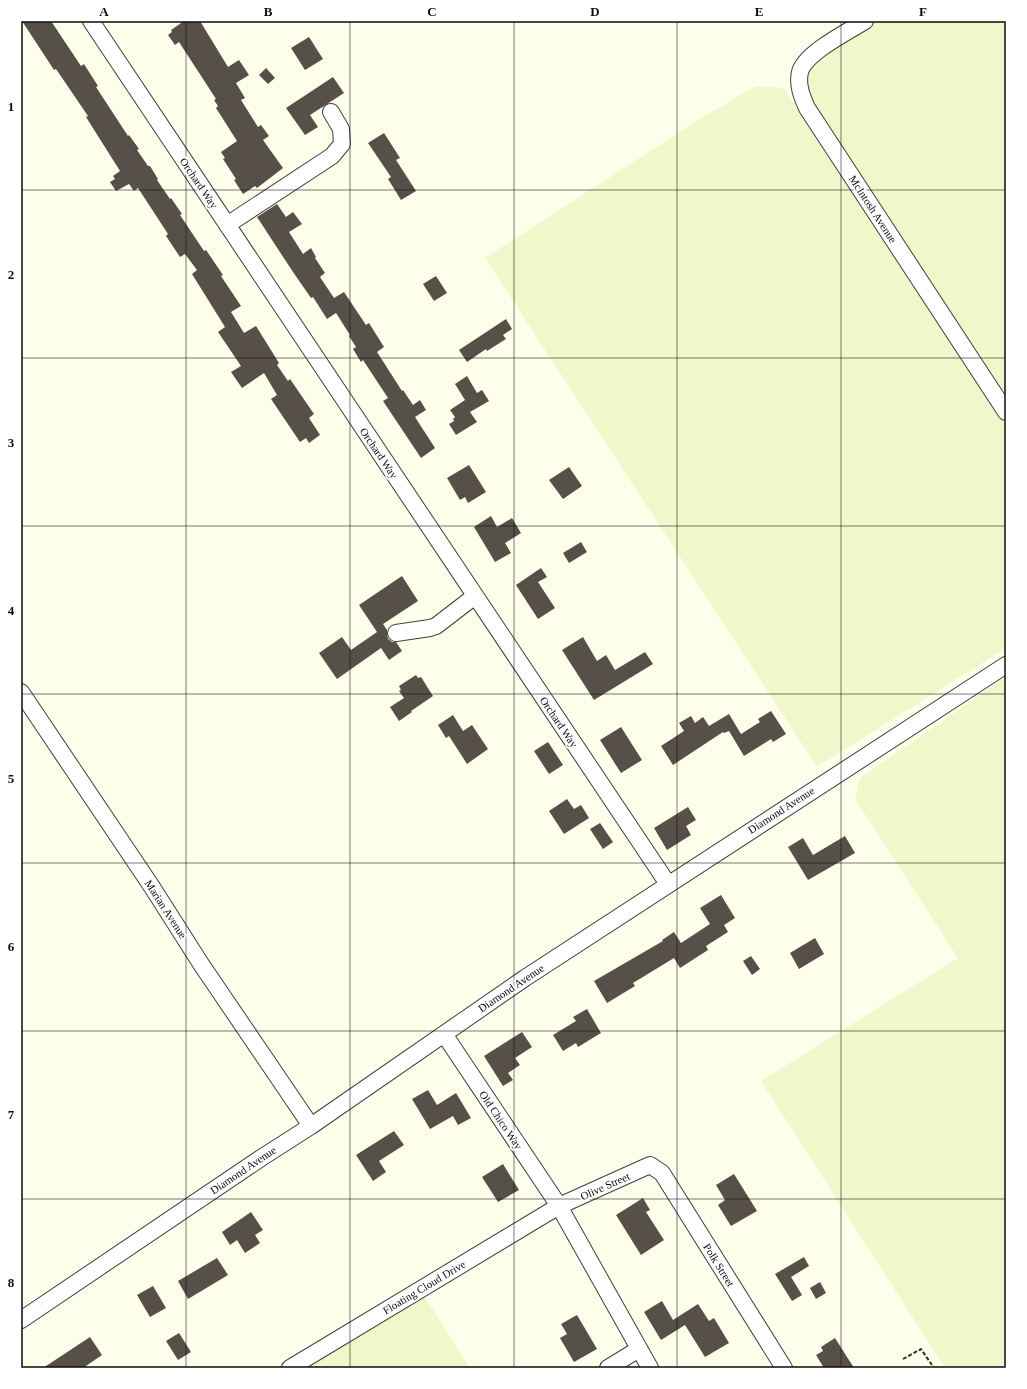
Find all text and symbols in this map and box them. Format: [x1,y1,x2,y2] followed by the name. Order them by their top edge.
[99,4,109,19] text: A
[264,4,273,19] text: B
[427,4,437,19] text: C
[590,4,600,19] text: D
[755,4,763,19] text: E
[919,4,927,19] text: F
[8,99,14,114] text: 1
[178,155,221,211] street label: Orchard Way
[847,173,899,245] street label: McIntosh Avenue
[8,267,14,282] text: 2
[358,425,401,481] street label: Orchard Way
[8,435,15,450] text: 3
[8,603,15,618] text: 4
[538,694,581,750] street label: Orchard Way
[8,771,15,786] text: 5
[746,784,816,836] street label: Diamond Avenue
[143,878,189,941] street label: Marian Avenue
[8,939,15,954] text: 6
[476,962,546,1014] street label: Diamond Avenue
[477,1088,525,1152] street label: Old Chico Way
[8,1107,15,1122] text: 7
[208,1144,278,1196] street label: Diamond Avenue
[578,1170,632,1202] street label: Olive Street
[701,1241,737,1289] street label: Polk Street
[381,1258,468,1316] street label: Floating Cloud Drive
[8,1275,15,1290] text: 8

